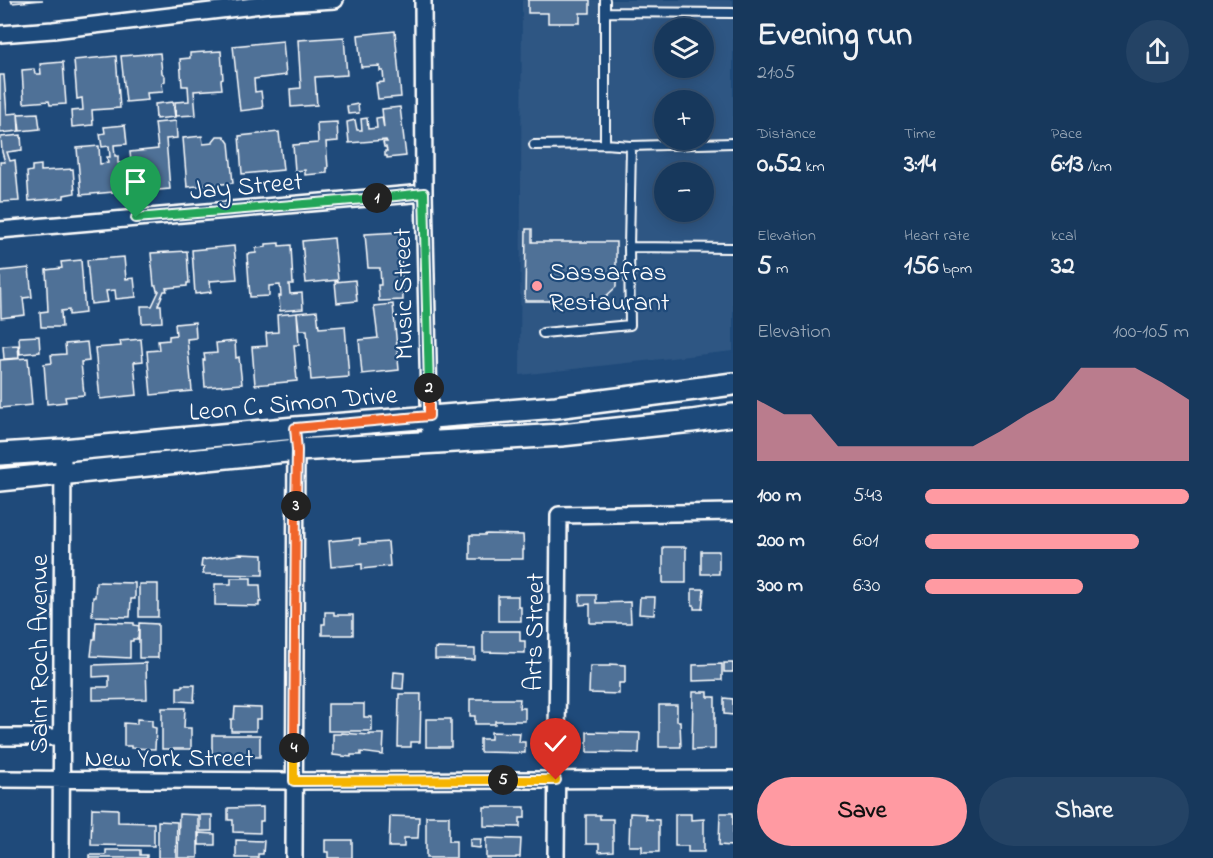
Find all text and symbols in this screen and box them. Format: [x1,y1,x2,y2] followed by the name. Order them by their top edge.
[757,12,912,60] text: Evening run
[654,18,714,222] map controls
[654,18,714,78] button: layers
[1126,20,1189,83] button: share
[757,59,795,88] text: 21:05
[654,90,714,150] button: +
[757,122,816,146] text: Distance
[904,122,936,146] text: Time
[1051,122,1082,146] text: Pace
[757,146,801,184] text: 0.52
[904,146,936,184] text: 3:14
[1051,146,1084,184] text: 6:13
[801,155,825,179] text: km
[1084,155,1112,179] text: /km
[110,156,161,218] pin
[654,162,714,222] button: −
[188,164,305,212] street label: Jay Street
[119,165,152,198] icon: arrive
[362,183,392,213] pin: 1
[374,186,380,210] text: 1
[757,224,816,248] text: Elevation
[904,224,970,248] text: Heart rate
[1051,224,1076,248] text: kcal
[385,227,425,360] street label: Music Street
[757,248,772,286] text: 5
[904,248,939,286] text: 156
[1051,248,1075,286] text: 32
[549,255,670,323] place label: Sassafras Restaurant
[772,257,788,281] text: m
[939,257,972,281] text: bpm
[530,279,544,293] marker: Sassafras Restaurant
[757,318,831,347] text: Elevation
[1113,318,1189,347] text: 100–105 m
[414,373,444,403] pin: 2
[425,376,433,400] text: 2
[188,377,399,433] street label: Leon C. Simon Drive
[757,482,801,511] text: 100 m
[853,482,883,511] text: 5:43
[281,491,311,521] pin: 3
[293,494,299,518] text: 3
[757,527,805,556] text: 200 m
[853,527,879,556] text: 6:01
[22,554,60,754] street label: Saint Roch Avenue
[516,572,556,691] street label: Arts Street
[757,572,803,601] text: 300 m
[853,572,880,601] text: 6:30
[530,718,581,780] pin
[539,727,572,760] icon: check
[279,733,309,763] pin: 4
[291,736,297,760] text: 4
[85,741,254,779] street label: New York Street
[488,765,518,795] pin: 5
[498,768,508,792] text: 5
[757,777,967,846] button: Save
[979,777,1189,846] button: Share

